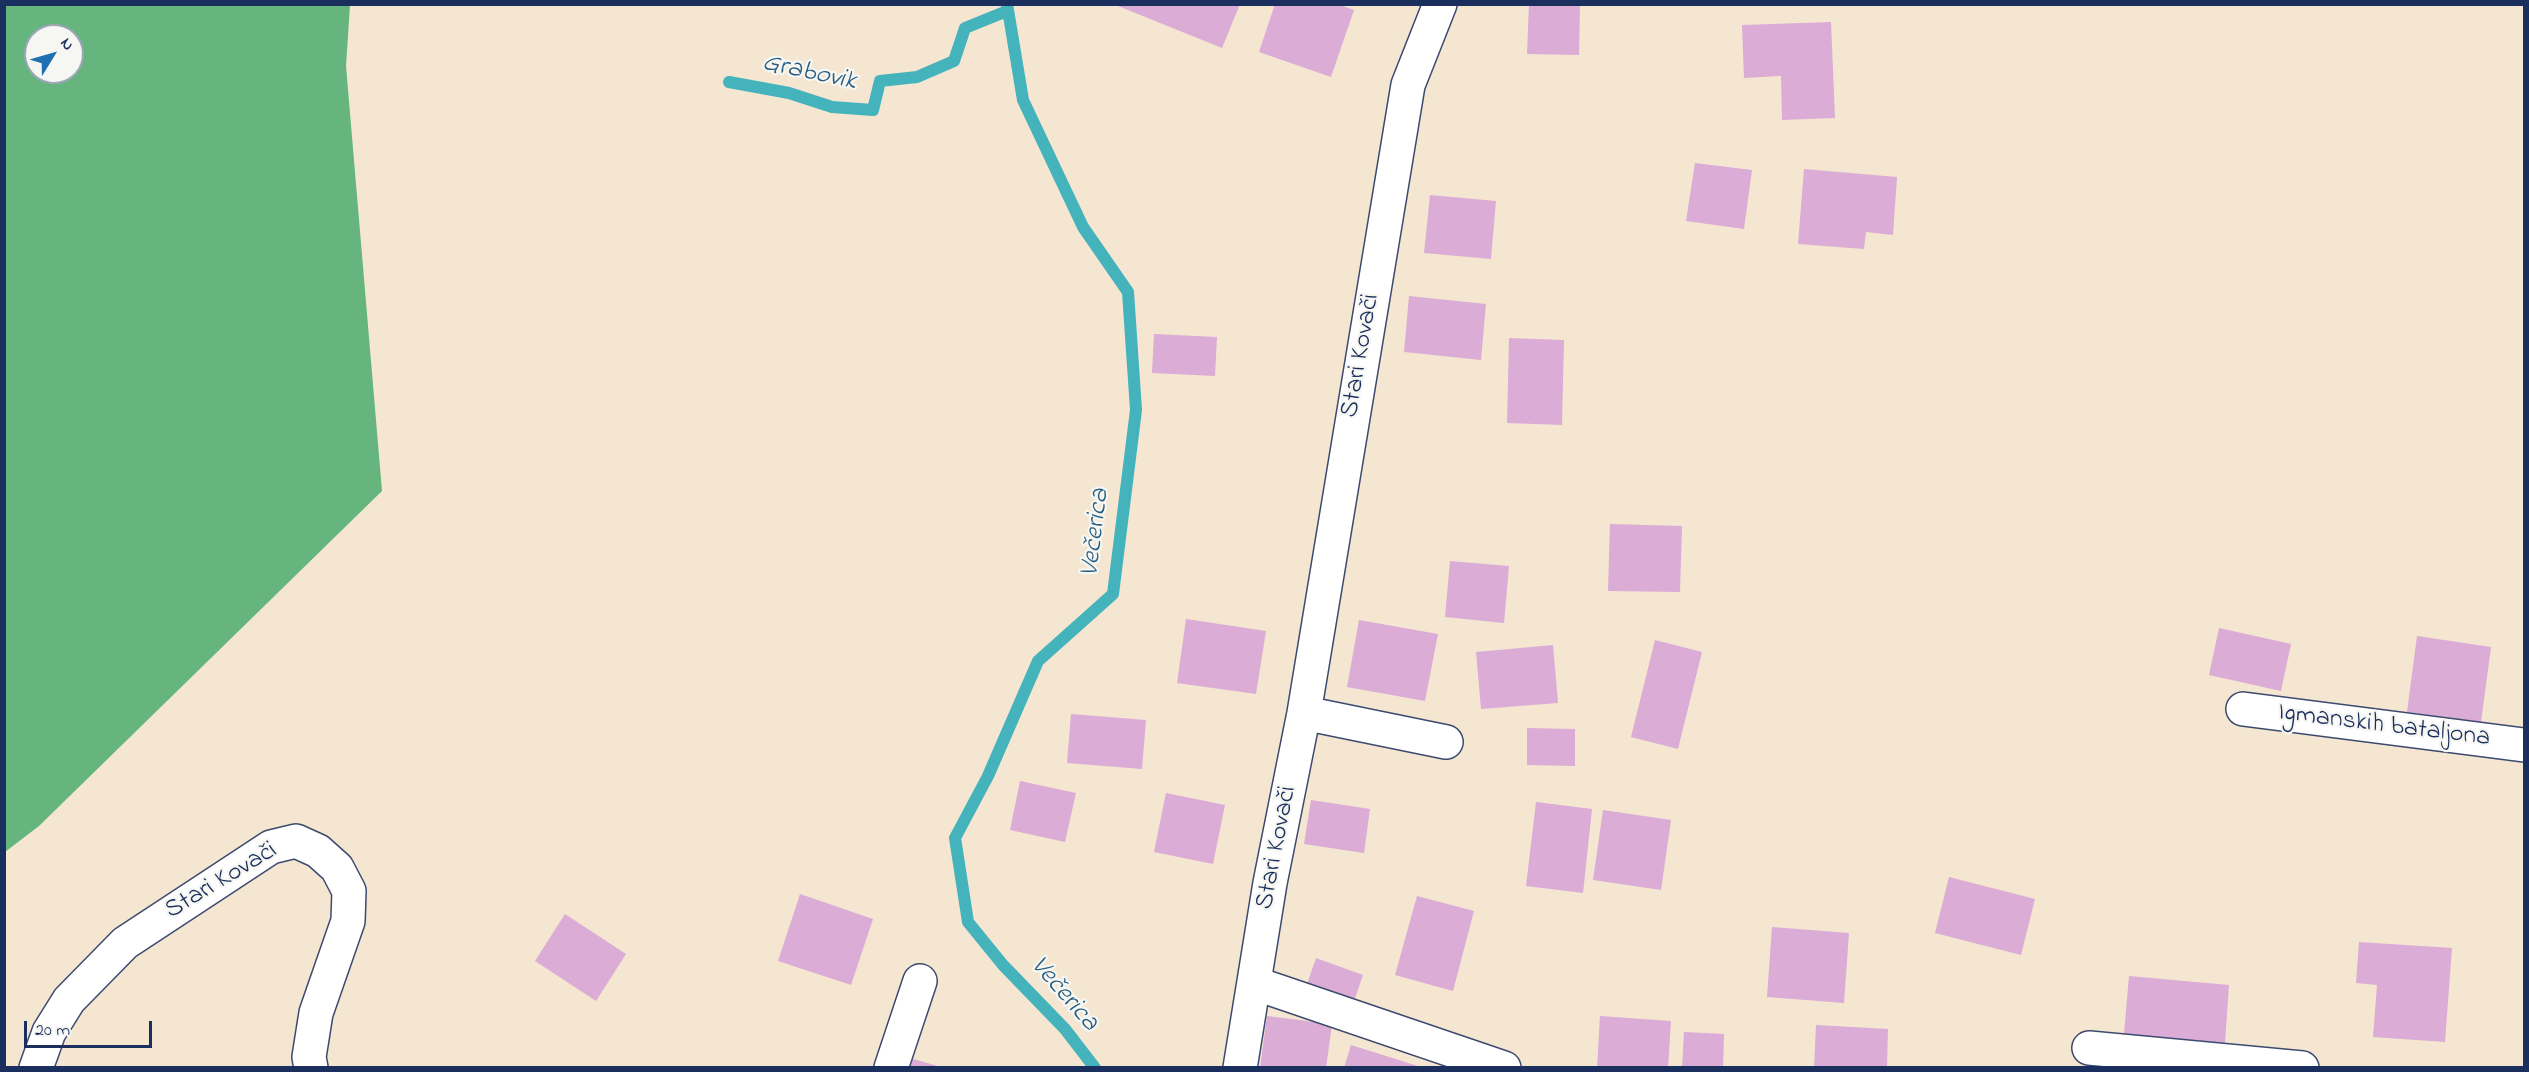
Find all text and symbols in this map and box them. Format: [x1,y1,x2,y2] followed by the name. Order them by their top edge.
[24,24,84,84] north arrow
[54,33,80,56] text: N
[759,48,859,100] water label: Grabovik
[1336,292,1388,420] street label: Stari Kovači
[1076,487,1118,579] water label: Večerica
[2276,699,2492,755] street label: Igmanskih bataljona
[1251,784,1305,912] street label: Stari Kovači
[160,836,284,928] street label: Stari Kovači
[1022,951,1104,1039] water label: Večerica
[27,1009,154,1047] scale bar
[35,1018,70,1044] text: 20 m

